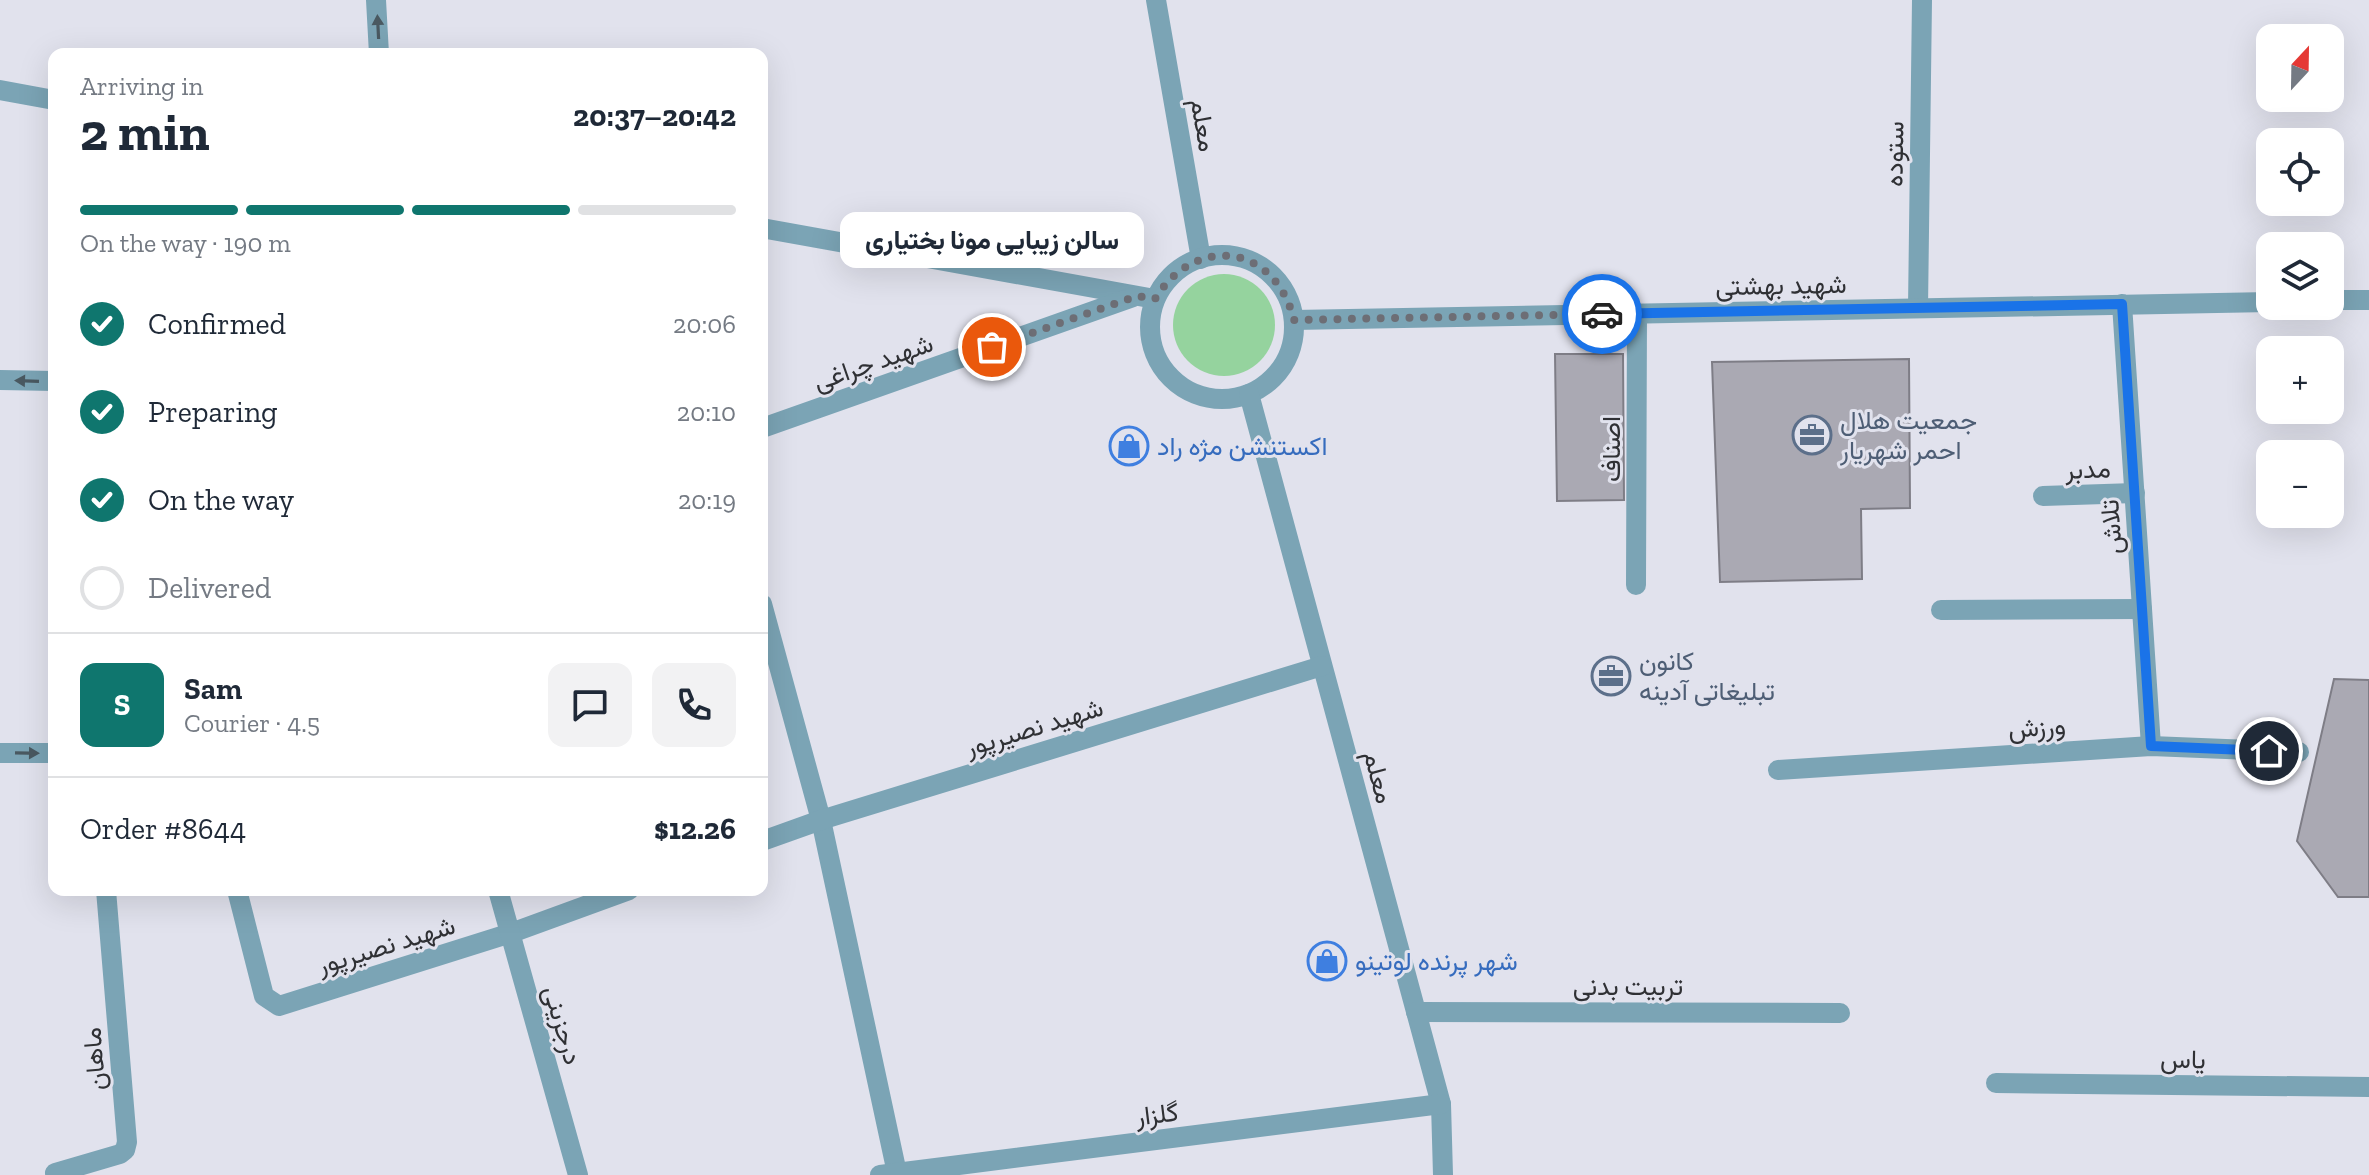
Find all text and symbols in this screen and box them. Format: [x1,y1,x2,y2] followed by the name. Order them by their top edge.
[371,14,384,39] one-way arrow
[2256,24,2344,112] north arrow
[2256,24,2344,528] map controls
[80,70,203,102] text: Arriving in
[1183,96,1224,154] street label: معلم
[573,98,736,134] text: 20:37–20:42
[80,101,210,163] text: 2 min
[1877,121,1911,187] street label: ستوده
[2256,128,2344,216] button: locate
[840,211,1144,267] callout: سالن زیبایی مونا بختیاری
[865,224,1119,256] text: سالن زیبایی مونا بختیاری
[80,227,291,259] text: On the way · 190 m
[2256,232,2344,320] button: layers
[1715,268,1847,302] street label: شهید بهشتی
[1562,274,1642,354] courier
[1580,292,1624,336] icon: car
[80,302,124,346] icon: check
[148,306,286,342] text: Confirmed
[673,308,736,340] text: 20:06
[958,313,1026,381] pin
[970,325,1014,369] icon: bag
[809,327,938,399] street label: شهید چراغی
[2256,336,2344,424] button: +
[14,374,39,387] one-way arrow
[80,390,124,434] icon: check
[148,394,278,430] text: Preparing
[677,396,736,428] text: 20:10
[1839,404,1977,466] place label: جمعیت هلال احمر شهریار
[1791,414,1833,456] office icon: جمعیت هلال احمر شهریار
[1595,416,1627,482] street label: اصناف
[1108,425,1150,467] shop icon: اکستنشن مژه راد
[1157,430,1327,462] place label: اکستنشن مژه راد
[2256,440,2344,528] button: −
[2064,452,2111,486] street label: مدبر
[80,478,124,522] icon: check
[148,482,294,518] text: On the way
[678,484,736,516] text: 20:19
[2093,498,2129,556] street label: تلاش
[148,570,271,606] text: Delivered
[1639,645,1775,707] place label: کانون تبلیغاتی آدینه
[1590,655,1632,697] office icon: کانون تبلیغاتی آدینه
[548,663,632,747] button: chat
[652,663,736,747] button: phone
[184,671,242,707] text: Sam
[114,687,130,723] text: S
[960,691,1108,765] street label: شهید نصیرپور
[184,707,320,739] text: Courier · 4.5
[2007,709,2067,745] street label: ورزش
[2235,717,2303,785] pin
[2247,729,2291,773] icon: home
[15,747,40,759] one-way arrow
[1356,747,1401,807] street label: معلم
[80,811,246,847] text: Order #8644
[654,811,736,847] text: $12.26
[312,909,460,983] street label: شهید نصیرپور
[1306,940,1348,982] shop icon: شهر پرنده لوتینو
[1355,945,1518,979] place label: شهر پرنده لوتینو
[1573,970,1683,1002] street label: تربیت بدنی
[537,982,589,1068] street label: درجزینی
[75,1026,113,1092] street label: ماهان
[2160,1043,2206,1075] street label: یاس
[1133,1095,1180,1133] street label: گلزار

